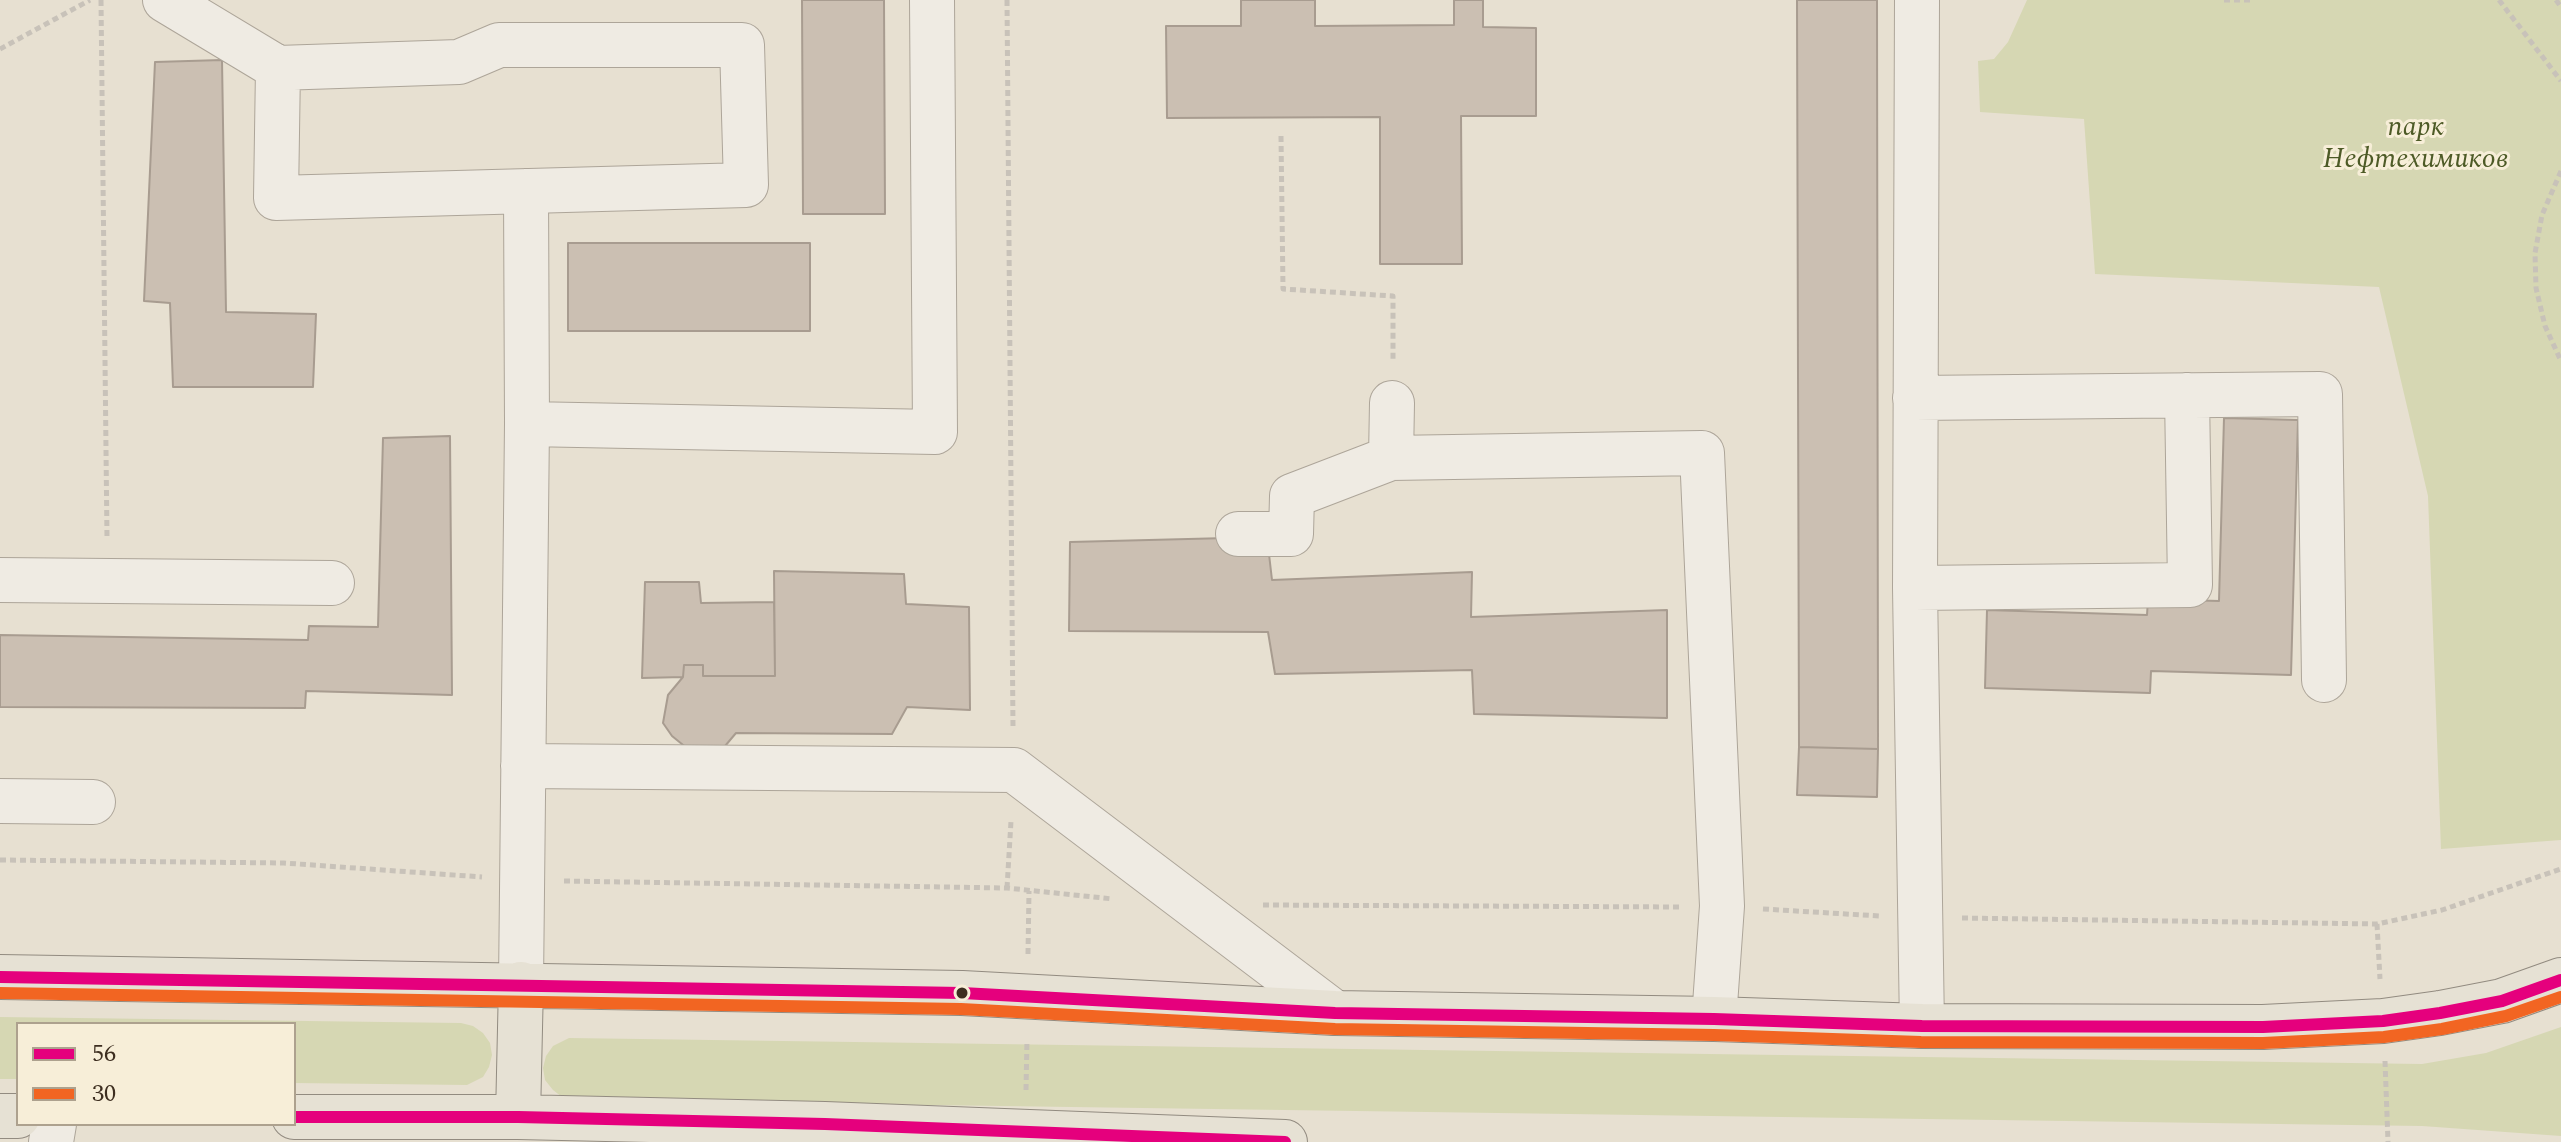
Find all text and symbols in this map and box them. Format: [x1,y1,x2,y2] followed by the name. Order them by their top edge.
[2323,113,2509,179] park label: парк Нефтехимиков
[954,985,970,1001] unlabelled marker
[16,1022,296,1126] legend
[92,1036,116,1072] text: 56
[92,1076,116,1112] text: 30

